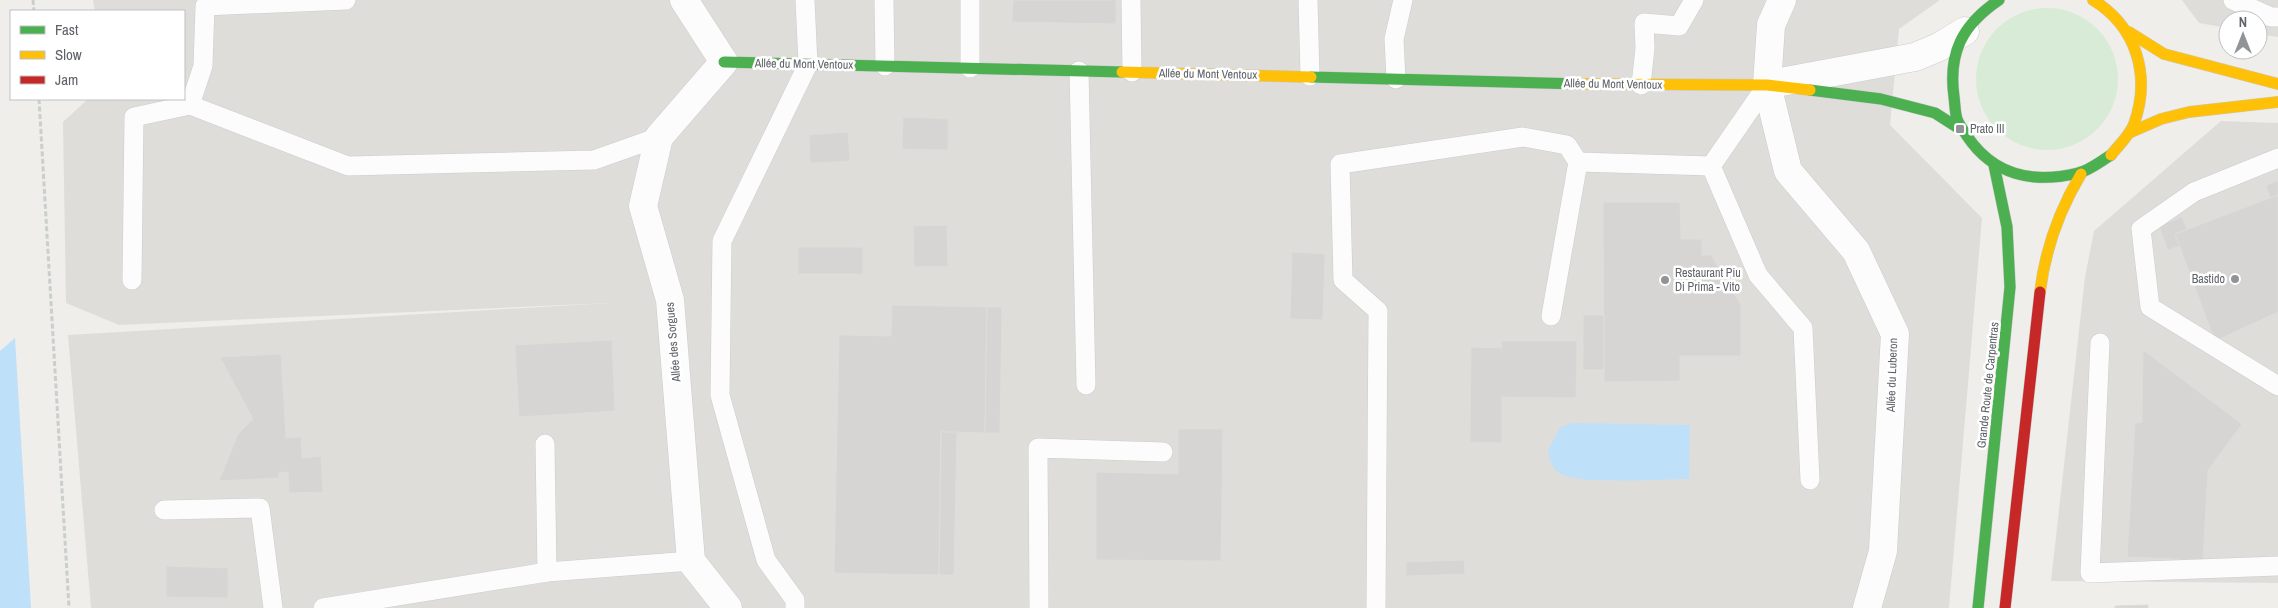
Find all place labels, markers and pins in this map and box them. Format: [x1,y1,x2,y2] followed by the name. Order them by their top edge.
[1970,121,2004,137] place label: Prato III
[1954,123,1966,135] marker: Prato III
[1675,265,1741,295] place label: Restaurant Piu Di Prima - Vito
[2192,271,2225,287] place label: Bastido
[2229,273,2241,285] marker: Bastido
[1659,274,1671,286] marker: Restaurant Piu Di Prima - Vito

